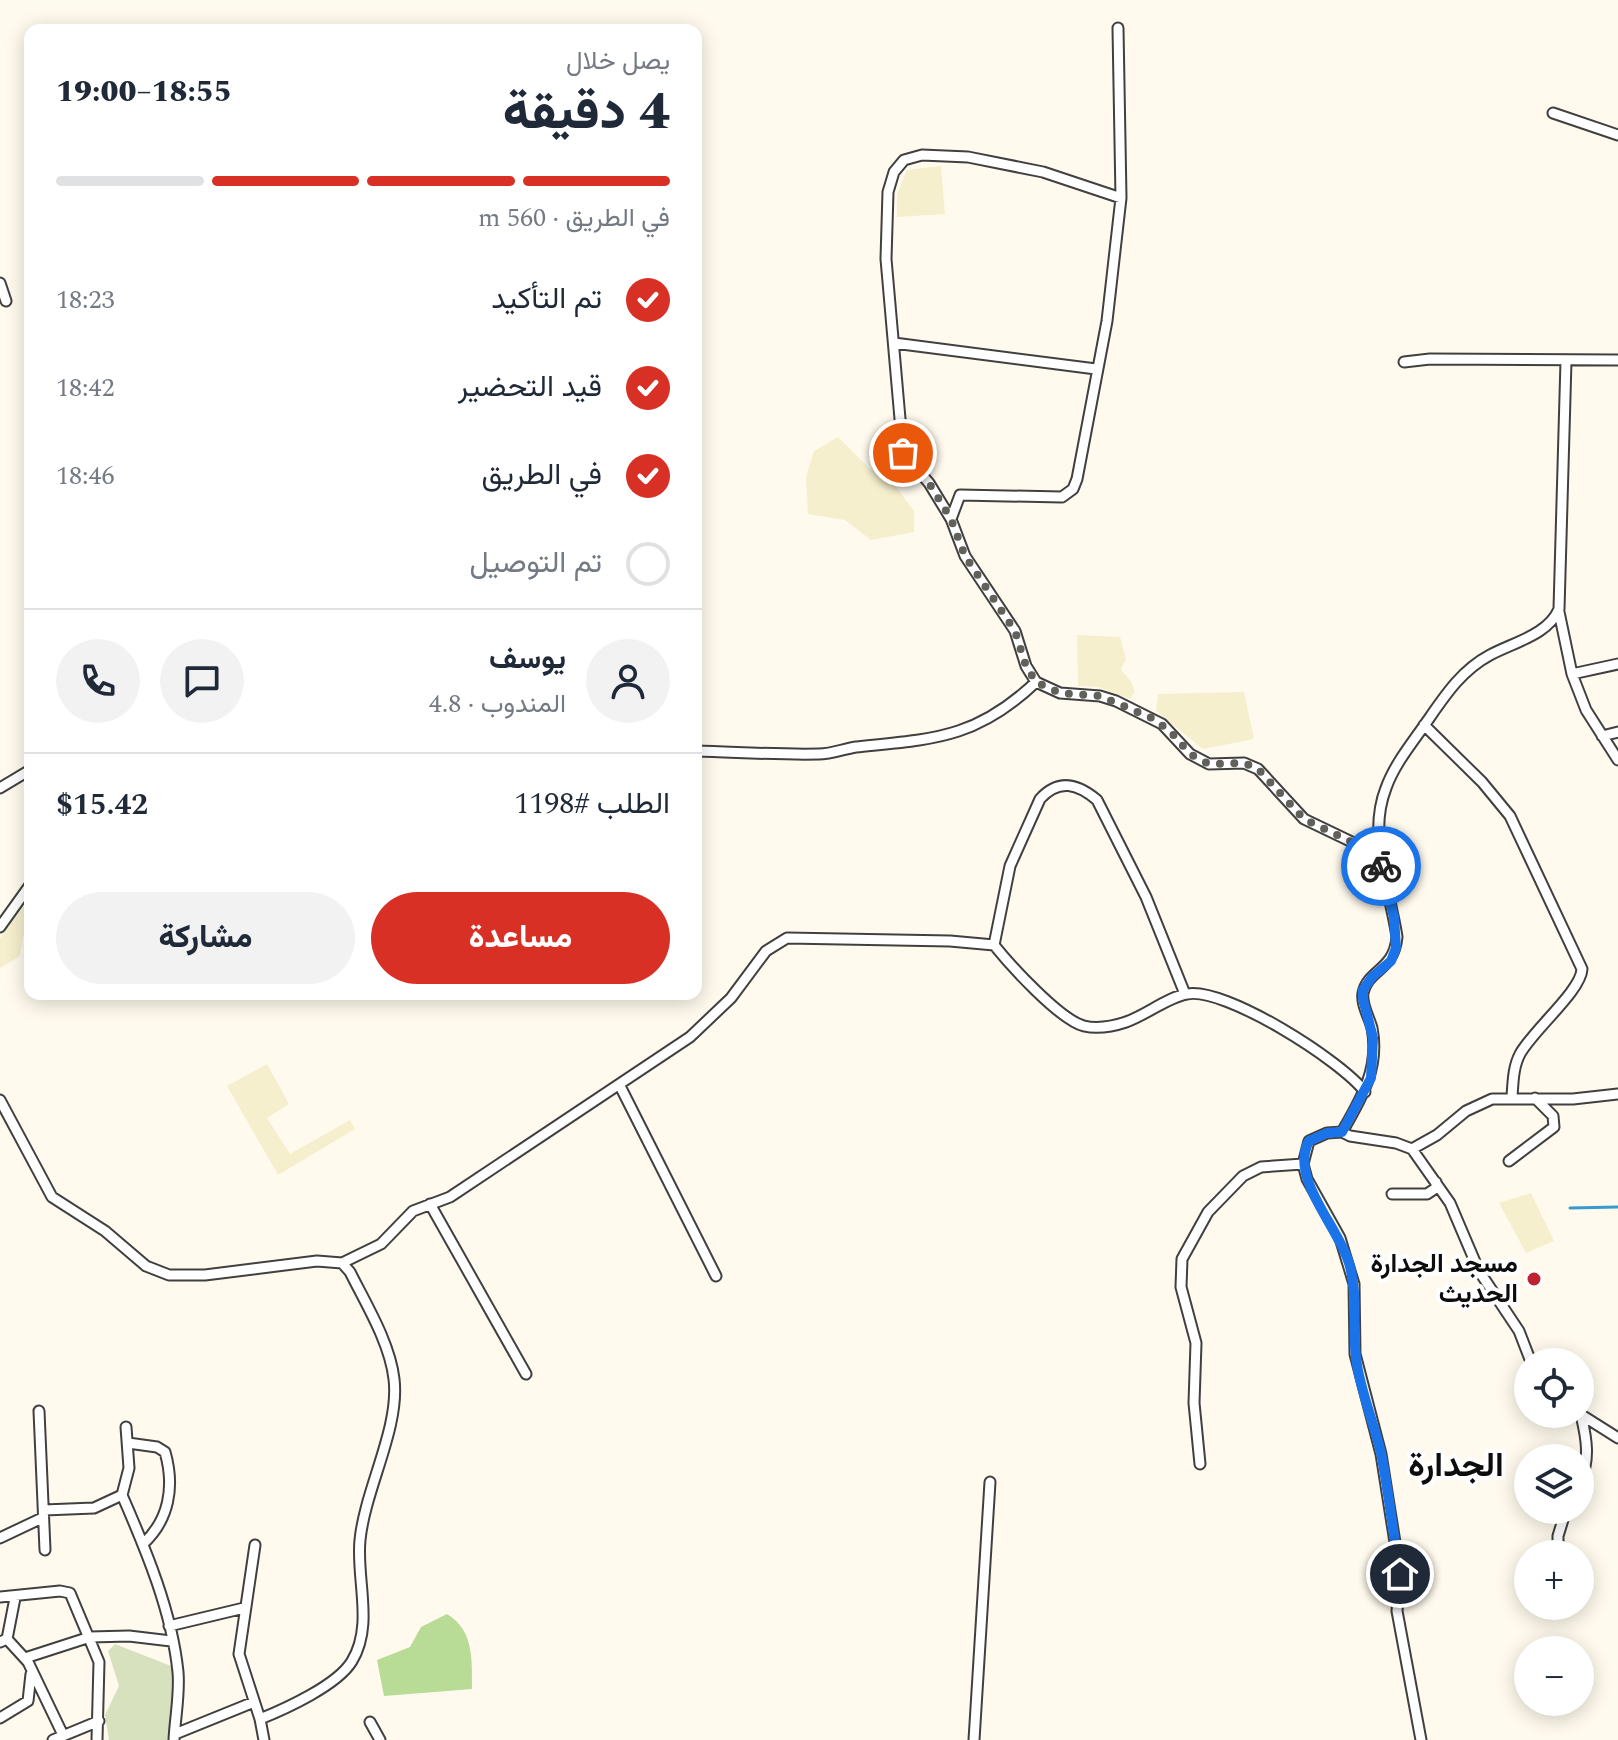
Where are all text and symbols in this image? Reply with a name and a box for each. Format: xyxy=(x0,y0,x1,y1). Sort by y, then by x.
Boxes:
text: يصل خلال xyxy=(566,41,670,81)
text: 18:55–19:00 xyxy=(56,69,232,115)
text: 4 دقيقة xyxy=(503,73,670,152)
text: في الطريق · 560 m xyxy=(478,198,670,238)
text: تم التأكيد xyxy=(491,276,602,322)
icon: check xyxy=(626,278,670,322)
text: 18:23 xyxy=(56,280,115,320)
text: قيد التحضير xyxy=(458,364,602,410)
icon: check xyxy=(626,366,670,410)
text: 18:42 xyxy=(56,368,115,408)
pin xyxy=(869,419,937,487)
icon: bag xyxy=(881,431,925,475)
text: في الطريق xyxy=(481,452,602,498)
icon: check xyxy=(626,454,670,498)
text: 18:46 xyxy=(56,456,115,496)
text: تم التوصيل xyxy=(469,540,602,586)
text: يوسف xyxy=(489,636,566,682)
button: phone xyxy=(56,639,140,723)
button: chat xyxy=(160,639,244,723)
button: person xyxy=(586,639,670,723)
text: المندوب · 4.8 xyxy=(429,684,566,724)
text: الطلب #1198 xyxy=(514,781,670,827)
text: $15.42 xyxy=(56,782,148,828)
courier xyxy=(1341,826,1421,906)
icon: bike xyxy=(1359,844,1403,888)
button: مشاركة xyxy=(56,892,355,984)
button: مساعدة xyxy=(371,892,670,984)
place label: مسجد الجدارة الحديث xyxy=(1370,1244,1518,1314)
marker: مسجد الجدارة الحديث xyxy=(1525,1270,1543,1288)
map controls xyxy=(1514,1348,1594,1716)
button: locate xyxy=(1514,1348,1594,1428)
district label: الجدارة xyxy=(1408,1440,1504,1492)
button: layers xyxy=(1514,1444,1594,1524)
pin xyxy=(1366,1540,1434,1608)
button: + xyxy=(1514,1540,1594,1620)
icon: home xyxy=(1378,1552,1422,1596)
button: − xyxy=(1514,1636,1594,1716)

